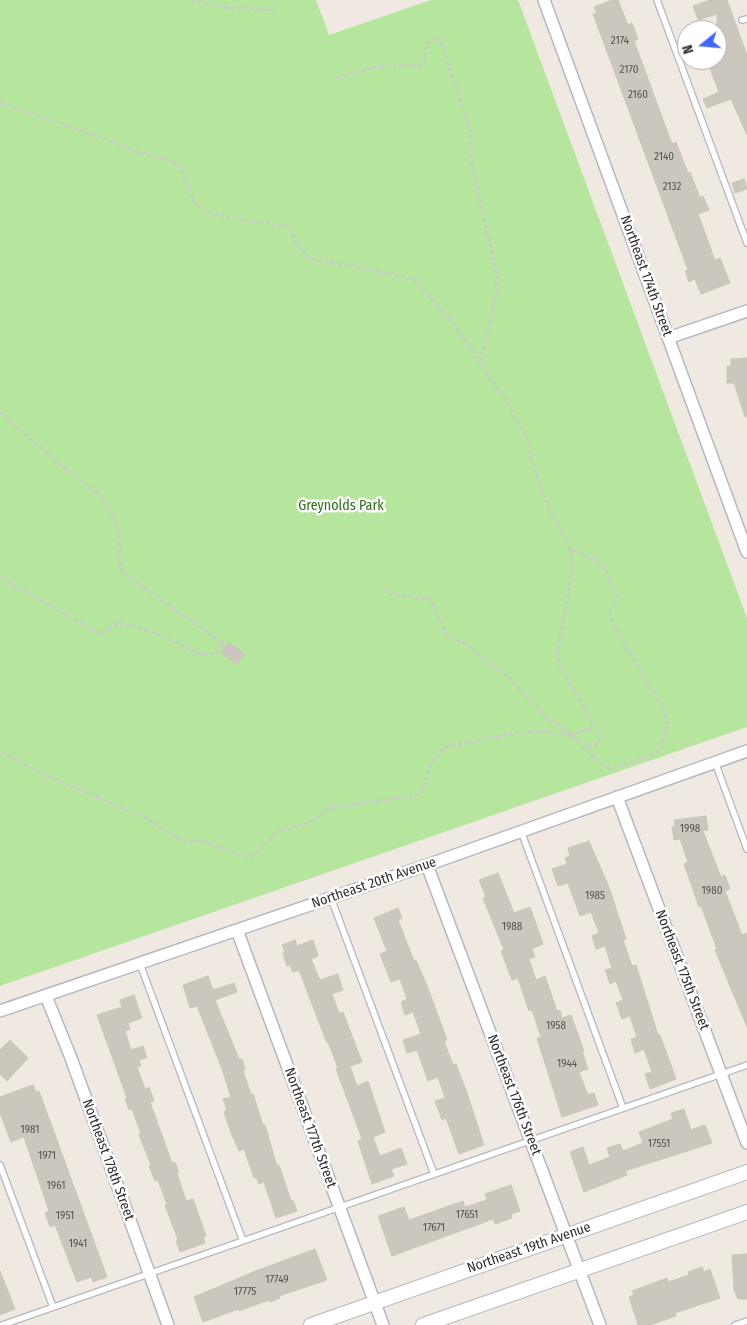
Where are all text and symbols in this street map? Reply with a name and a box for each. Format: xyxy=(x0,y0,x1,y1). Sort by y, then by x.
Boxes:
north arrow xyxy=(677,20,727,70)
house number: 2174 xyxy=(611,34,629,48)
text: N xyxy=(679,43,697,56)
house number: 2170 xyxy=(620,63,638,77)
house number: 2160 xyxy=(628,88,648,102)
house number: 2140 xyxy=(654,150,674,164)
house number: 2132 xyxy=(663,180,681,194)
street label: Northeast 174th Street xyxy=(616,213,676,339)
park label: Greynolds Park xyxy=(298,498,384,514)
house number: 1998 xyxy=(680,822,700,836)
street label: Northeast 20th Avenue xyxy=(309,854,439,912)
house number: 1980 xyxy=(702,884,722,898)
house number: 1985 xyxy=(585,889,605,903)
street label: Northeast 175th Street xyxy=(651,908,713,1032)
house number: 1988 xyxy=(502,920,522,934)
house number: 1958 xyxy=(546,1019,566,1033)
street label: Northeast 176th Street xyxy=(483,1032,545,1158)
house number: 1944 xyxy=(557,1057,577,1071)
street label: Northeast 177th Street xyxy=(280,1066,340,1190)
street label: Northeast 178th Street xyxy=(78,1097,138,1223)
house number: 1981 xyxy=(20,1123,40,1137)
house number: 17551 xyxy=(648,1137,670,1151)
house number: 1971 xyxy=(38,1149,56,1163)
house number: 1961 xyxy=(47,1179,65,1193)
house number: 17651 xyxy=(456,1208,478,1222)
house number: 1951 xyxy=(56,1209,74,1223)
street label: Northeast 19th Avenue xyxy=(465,1219,593,1277)
house number: 17671 xyxy=(423,1221,445,1235)
house number: 1941 xyxy=(69,1237,87,1251)
house number: 17749 xyxy=(265,1273,289,1287)
house number: 17775 xyxy=(234,1285,256,1299)

